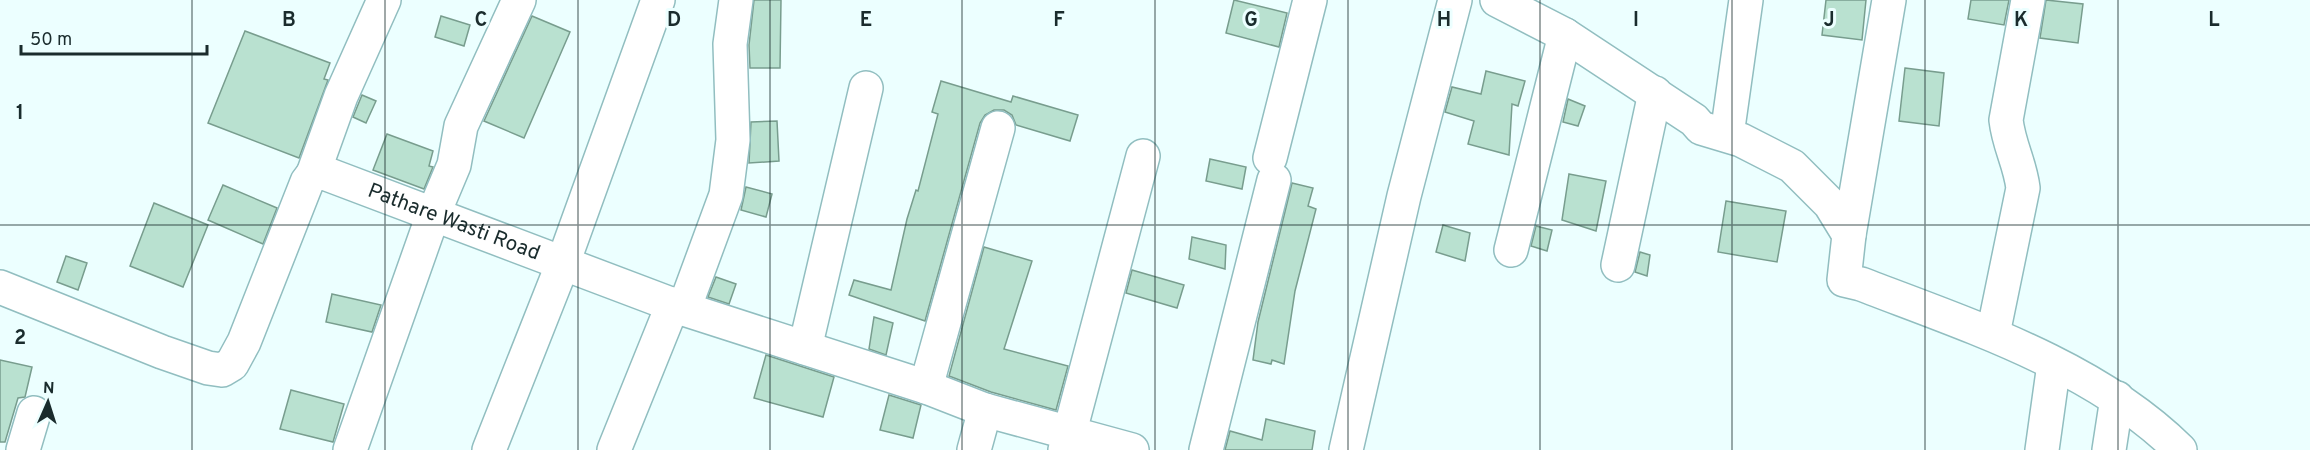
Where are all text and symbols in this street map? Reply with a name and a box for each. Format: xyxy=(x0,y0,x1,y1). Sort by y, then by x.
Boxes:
text: B xyxy=(282,8,296,34)
text: C xyxy=(475,8,487,34)
text: D xyxy=(667,8,681,34)
text: E xyxy=(860,8,872,34)
text: F xyxy=(1053,8,1065,34)
text: G xyxy=(1244,8,1258,34)
text: H xyxy=(1437,8,1451,34)
text: I xyxy=(1633,8,1639,34)
text: J xyxy=(1823,8,1835,34)
text: K xyxy=(2014,8,2028,34)
text: L xyxy=(2208,8,2220,34)
scale bar xyxy=(21,18,207,56)
text: 50 m xyxy=(30,29,72,52)
text: 1 xyxy=(16,101,24,127)
street label: Pathare Wasti Road xyxy=(364,177,544,267)
text: 2 xyxy=(14,326,26,352)
north arrow xyxy=(18,372,78,432)
text: N xyxy=(42,379,55,399)

